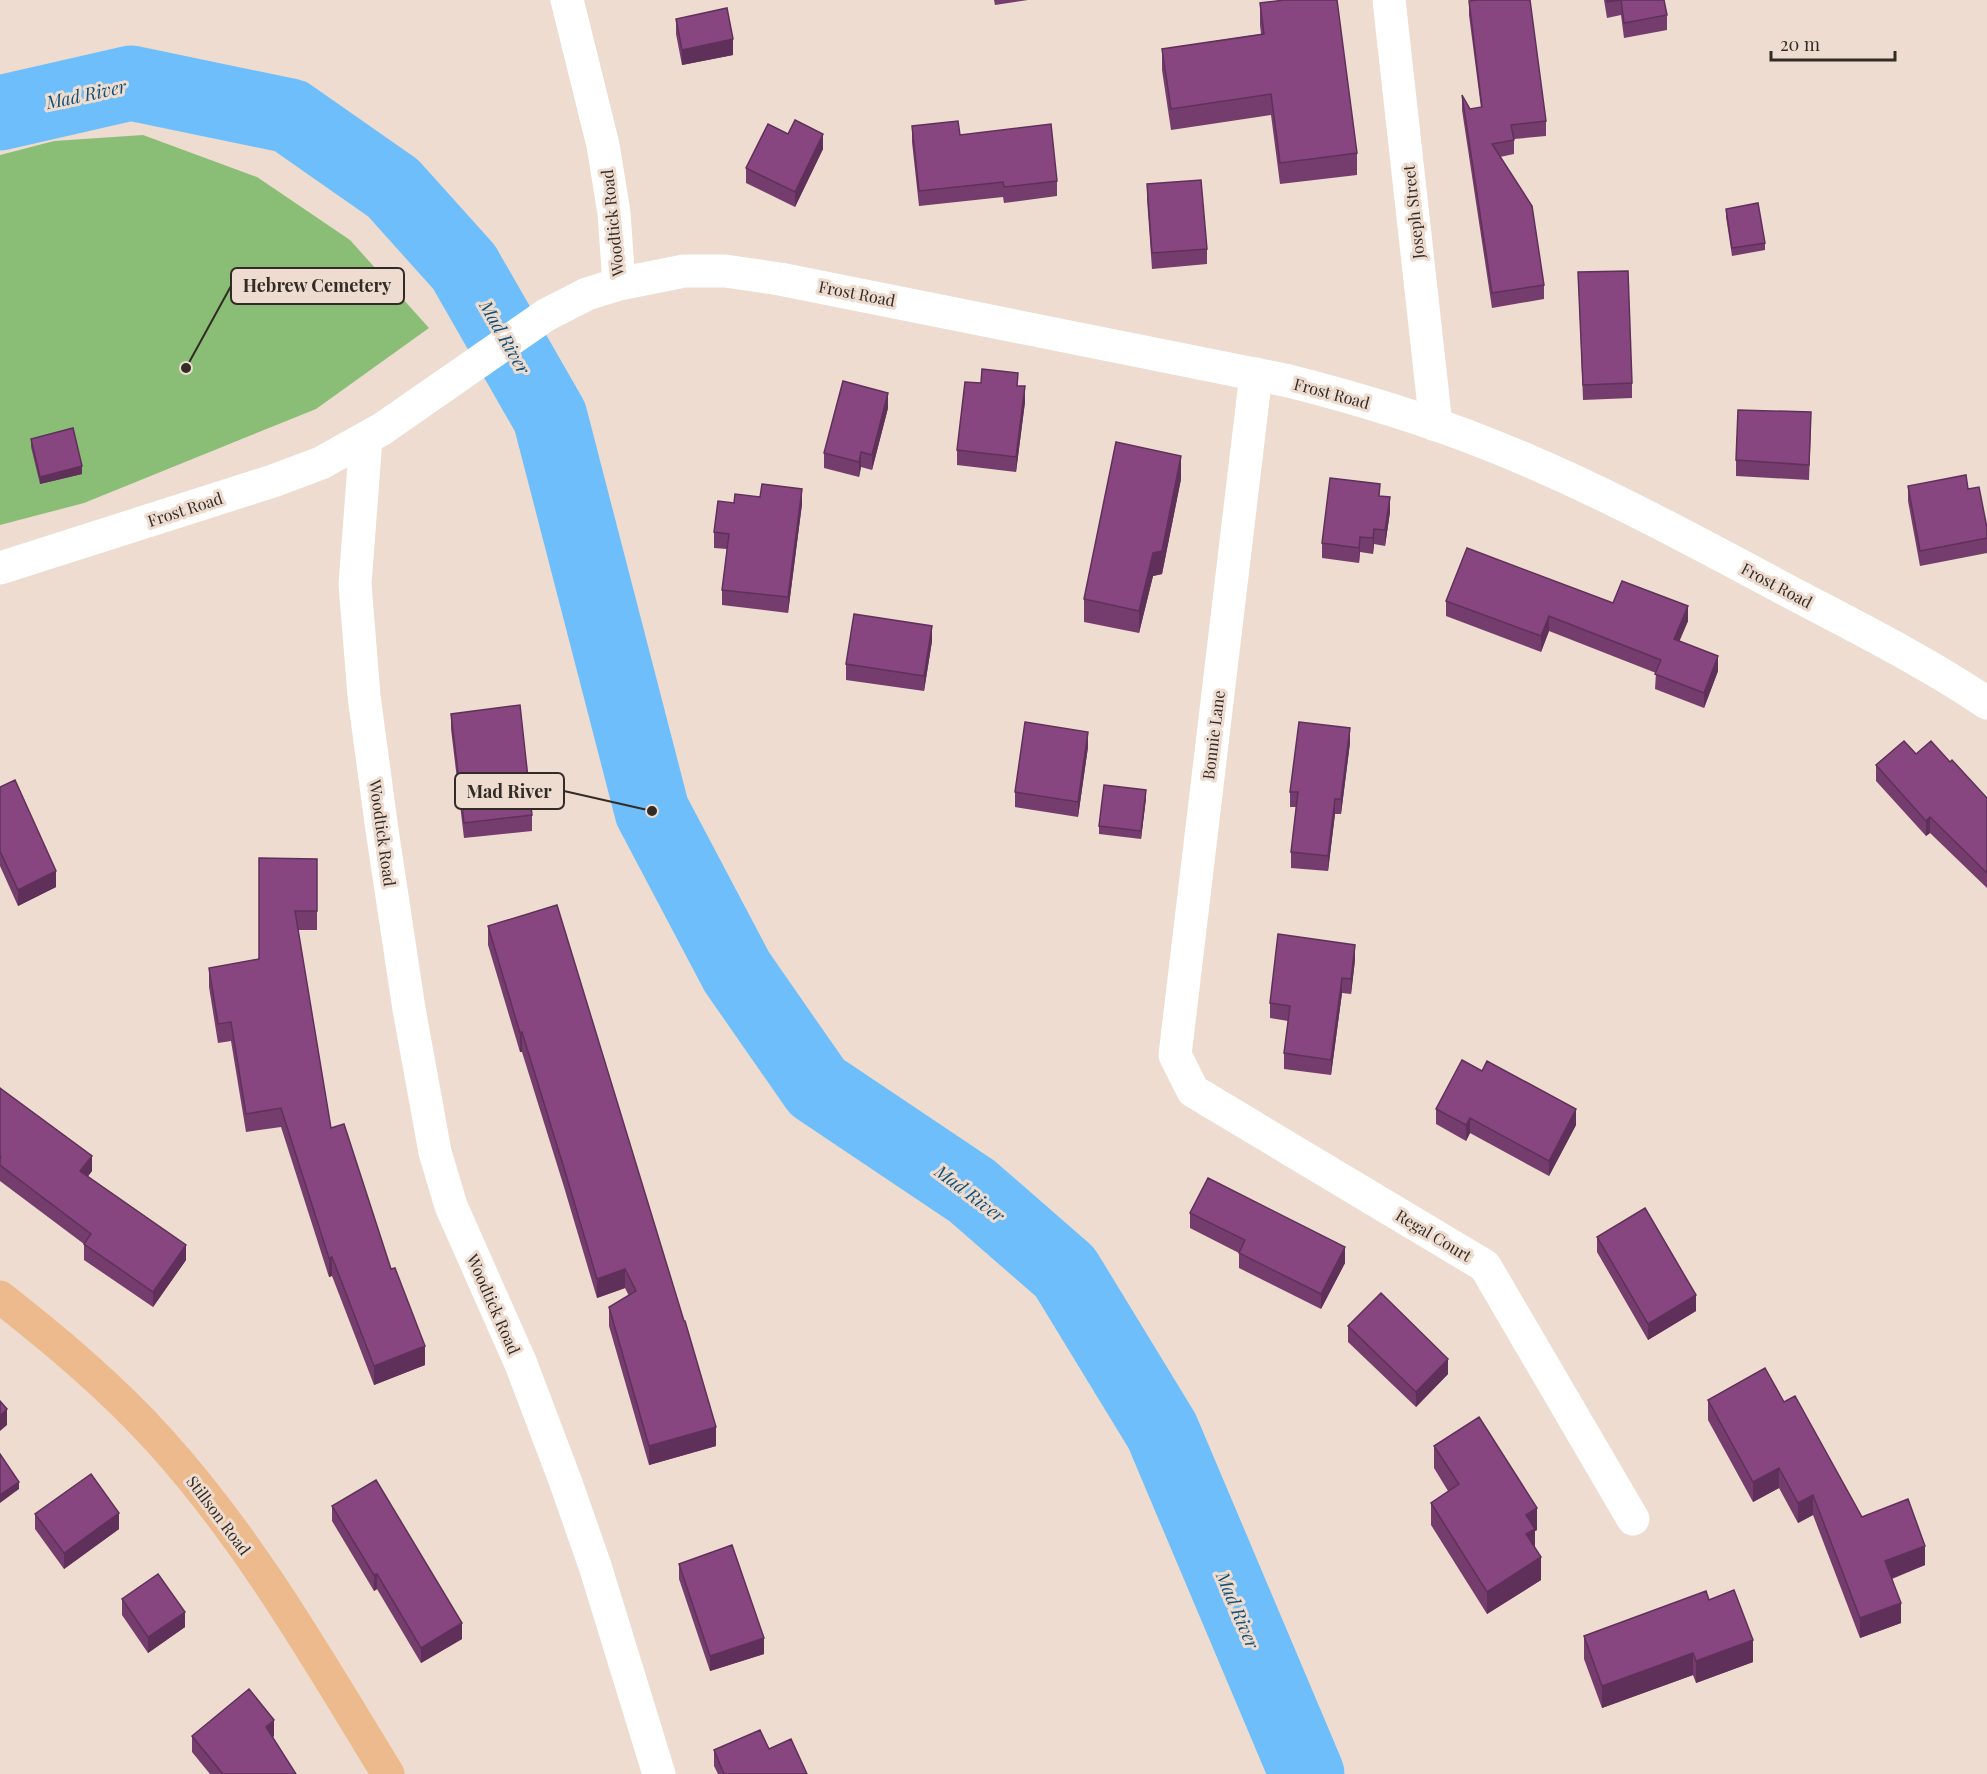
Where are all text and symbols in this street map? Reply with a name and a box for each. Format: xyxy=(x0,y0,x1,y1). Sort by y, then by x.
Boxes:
scale bar xyxy=(1771,24,1896,62)
text: 20 m xyxy=(1780,32,1820,56)
water label: Mad River xyxy=(43,74,130,114)
street label: Joseph Street xyxy=(1398,164,1428,261)
street label: Woodtick Road xyxy=(596,169,628,278)
callout: Hebrew Cemetery xyxy=(231,268,404,304)
text: Hebrew Cemetery xyxy=(243,273,392,297)
street label: Frost Road xyxy=(817,275,897,311)
water label: Mad River xyxy=(474,295,536,379)
street label: Frost Road xyxy=(1292,373,1372,413)
street label: Frost Road xyxy=(145,487,225,531)
street label: Frost Road xyxy=(1738,558,1816,612)
street label: Bonnie Lane xyxy=(1197,689,1229,781)
callout: Mad River xyxy=(455,773,564,809)
street label: Woodtick Road xyxy=(365,777,401,888)
text: Mad River xyxy=(466,779,552,803)
water label: Mad River xyxy=(930,1158,1011,1228)
street label: Regal Court xyxy=(1392,1204,1476,1266)
street label: Woodtick Road xyxy=(462,1250,525,1357)
street label: Stillson Road xyxy=(182,1471,256,1559)
water label: Mad River xyxy=(1211,1567,1265,1653)

